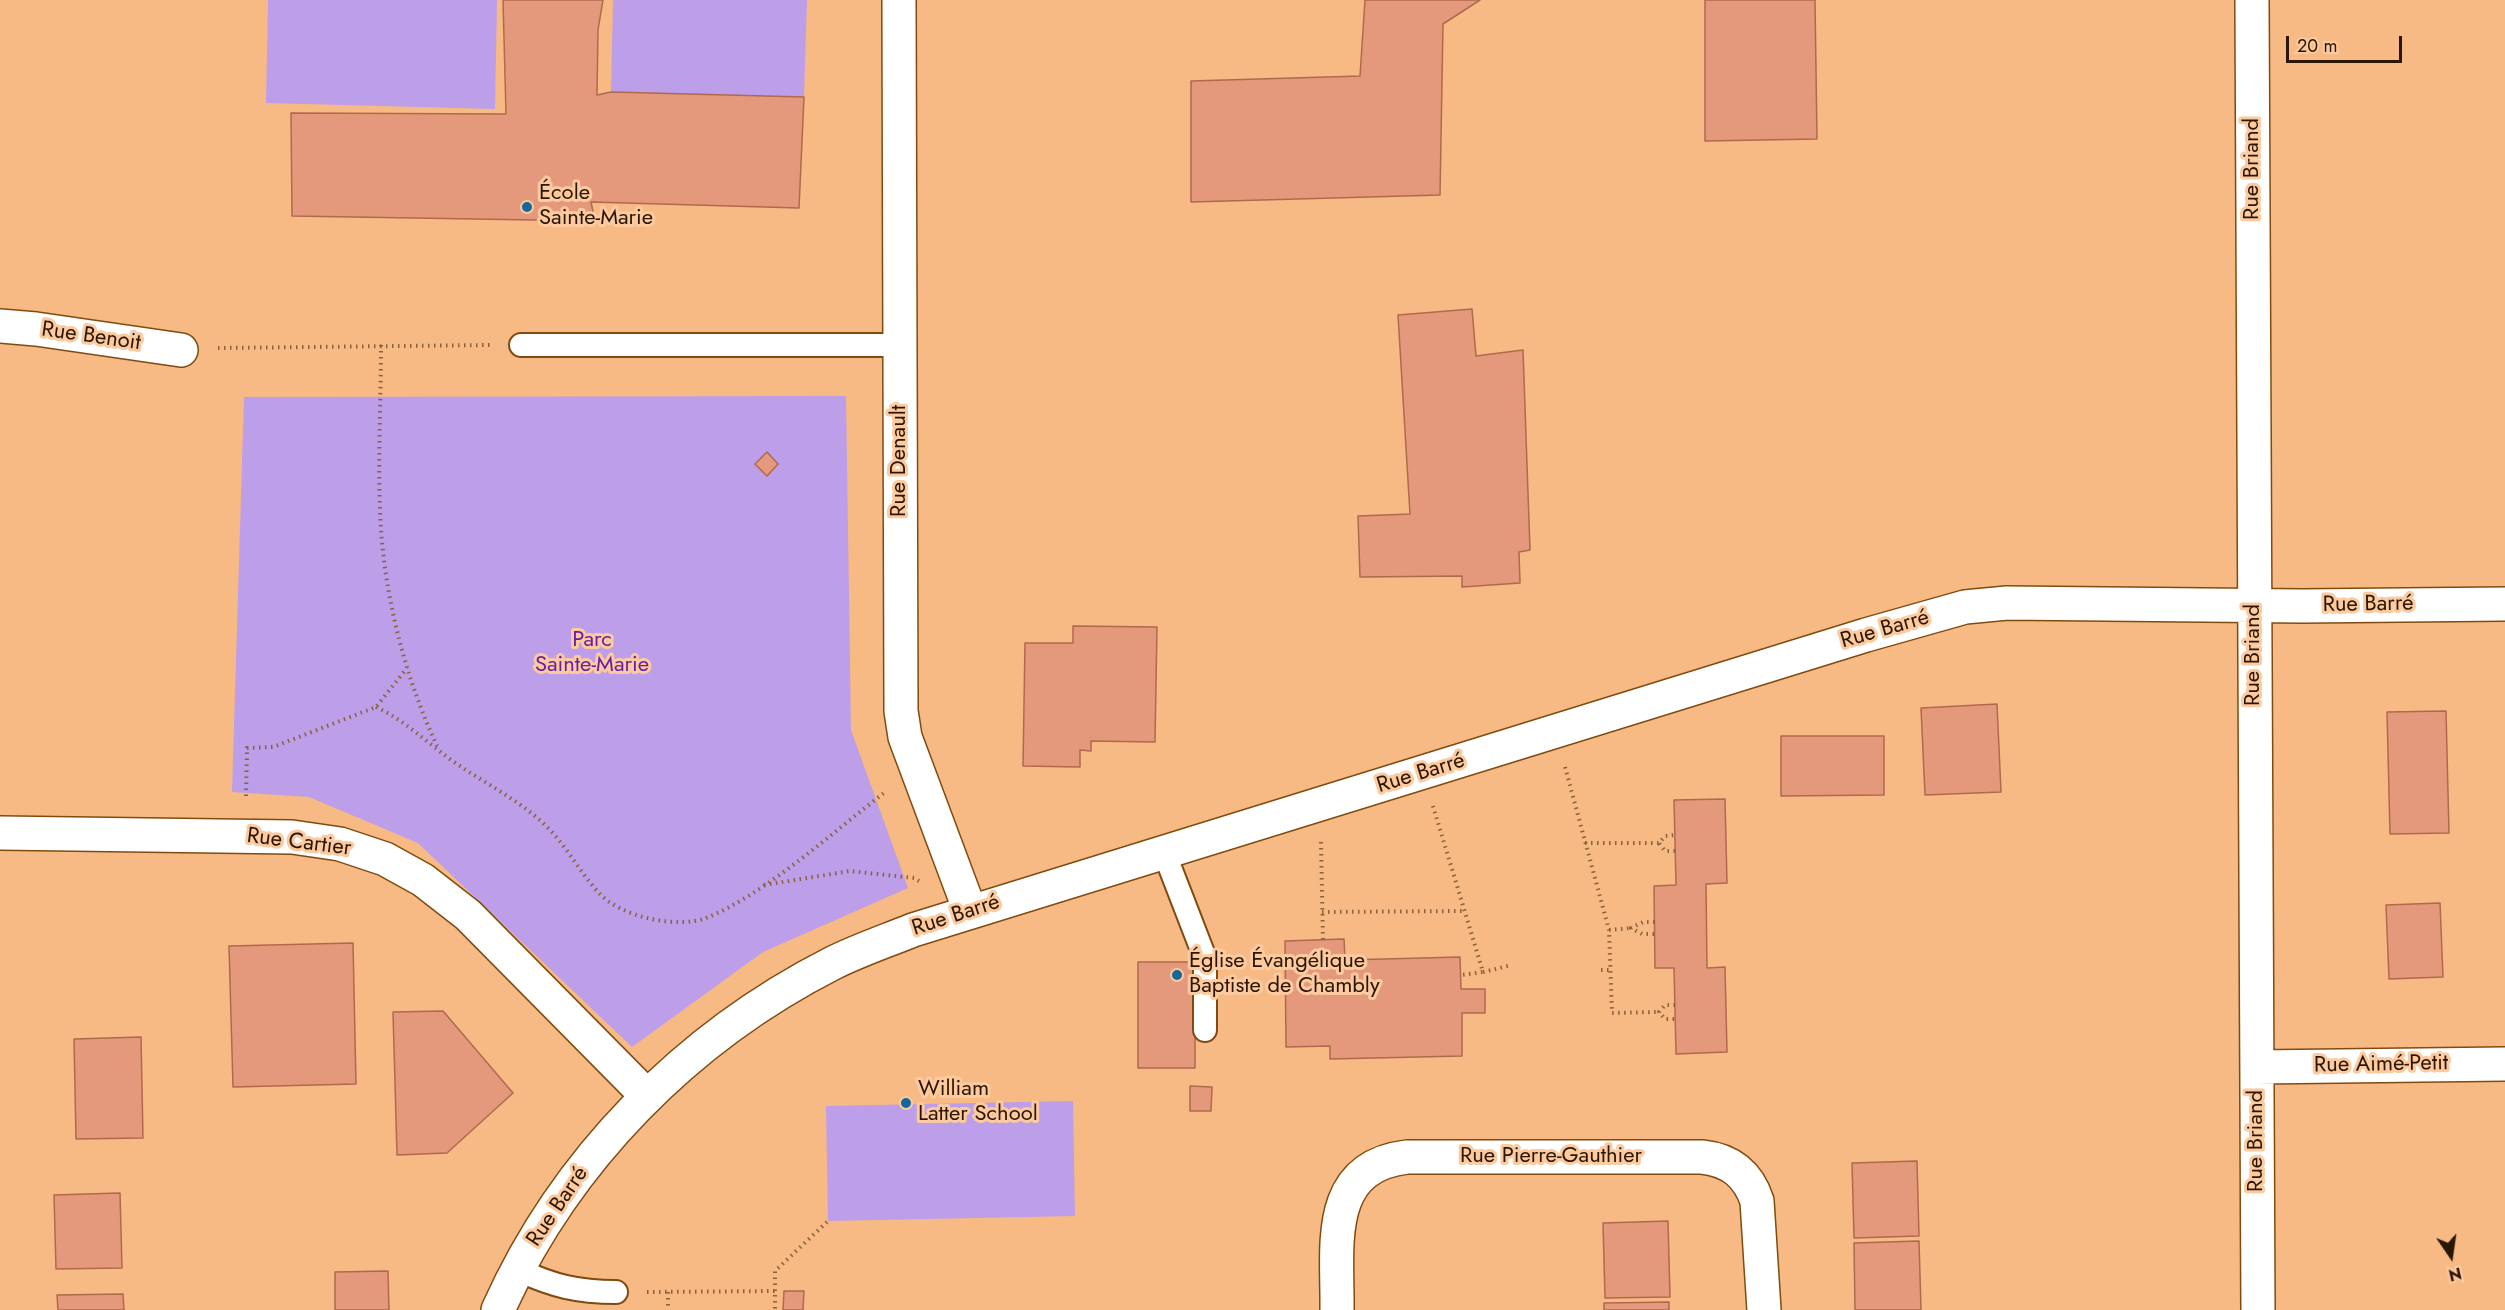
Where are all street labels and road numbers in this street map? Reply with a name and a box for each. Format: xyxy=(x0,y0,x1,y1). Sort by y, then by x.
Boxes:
street label: Rue Briand xyxy=(2240,118,2266,220)
street label: Rue Benoit xyxy=(40,317,142,357)
street label: Rue Denault xyxy=(887,405,913,517)
street label: Rue Barré xyxy=(2322,591,2414,619)
street label: Rue Briand xyxy=(2241,604,2267,706)
street label: Rue Barré xyxy=(1838,605,1932,655)
street label: Rue Barré xyxy=(1374,748,1468,800)
street label: Rue Cartier xyxy=(245,824,353,862)
street label: Rue Barré xyxy=(909,889,1003,943)
street label: Rue Aimé-Petit xyxy=(2314,1051,2448,1079)
street label: Rue Briand xyxy=(2244,1090,2270,1192)
street label: Rue Pierre-Gauthier xyxy=(1460,1144,1642,1170)
street label: Rue Barré xyxy=(522,1162,594,1252)

